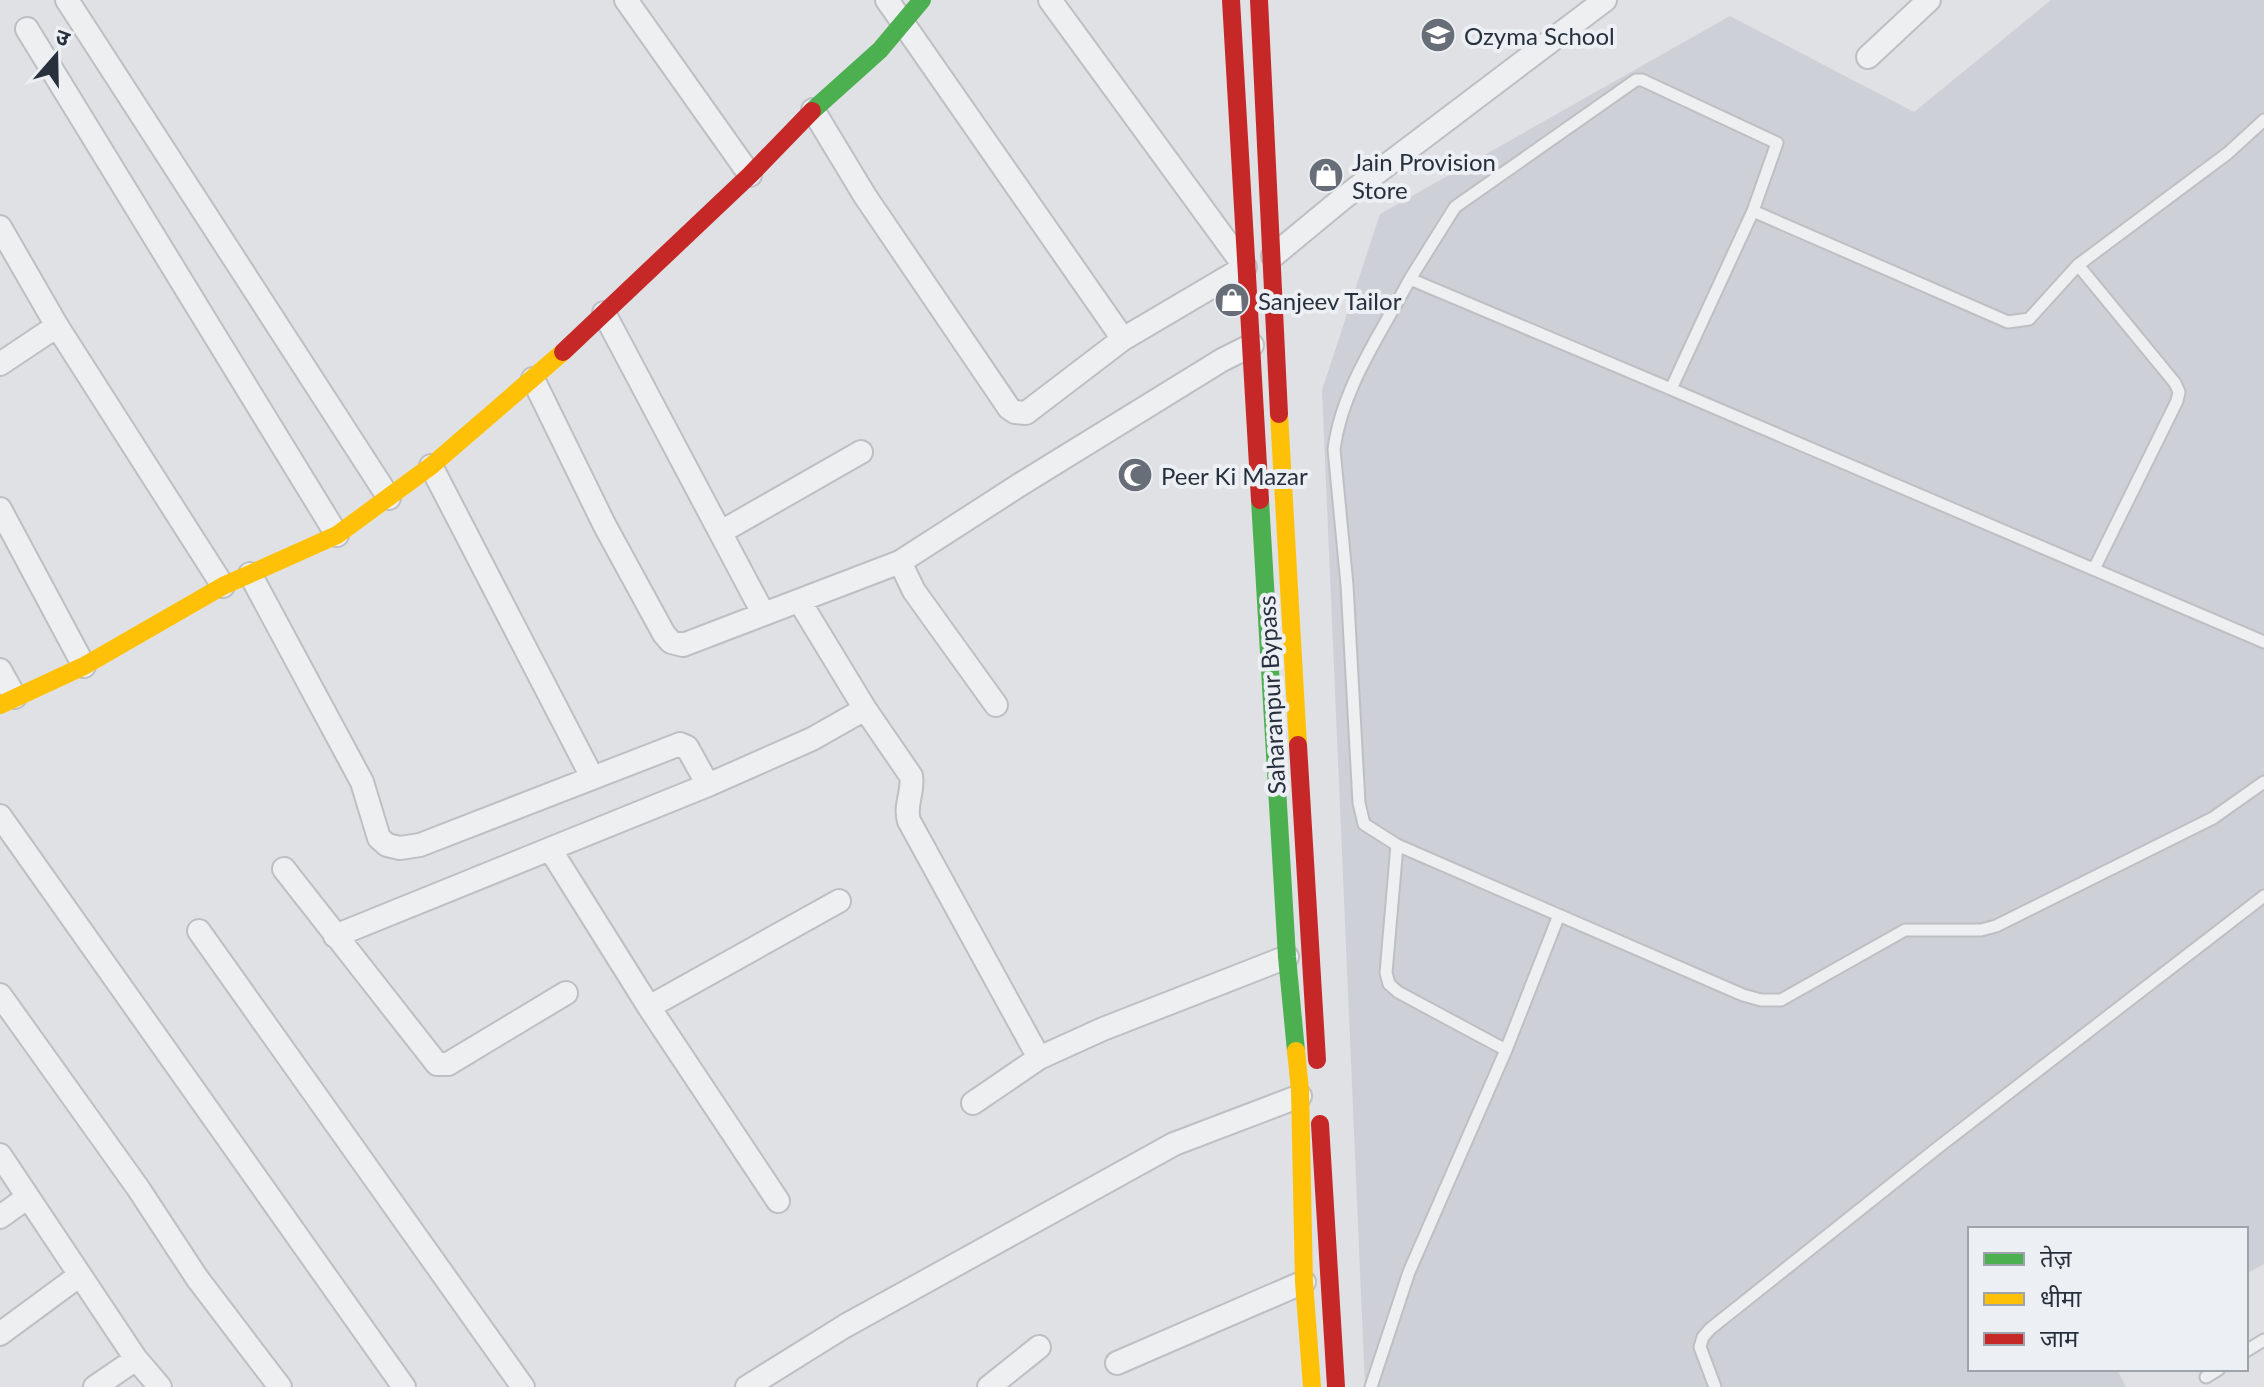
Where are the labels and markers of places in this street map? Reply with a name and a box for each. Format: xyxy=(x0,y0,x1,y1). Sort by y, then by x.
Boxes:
school or university icon: Ozyma School xyxy=(1419,16,1457,54)
place label: Ozyma School xyxy=(1464,21,1615,50)
place label: Jain Provision Store xyxy=(1352,147,1496,204)
shop icon: Jain Provision Store xyxy=(1307,156,1345,194)
shop icon: Sanjeev Tailor xyxy=(1213,281,1251,319)
place label: Sanjeev Tailor xyxy=(1258,286,1402,315)
mosque icon: Peer Ki Mazar xyxy=(1116,456,1154,494)
place label: Peer Ki Mazar xyxy=(1161,461,1308,490)

